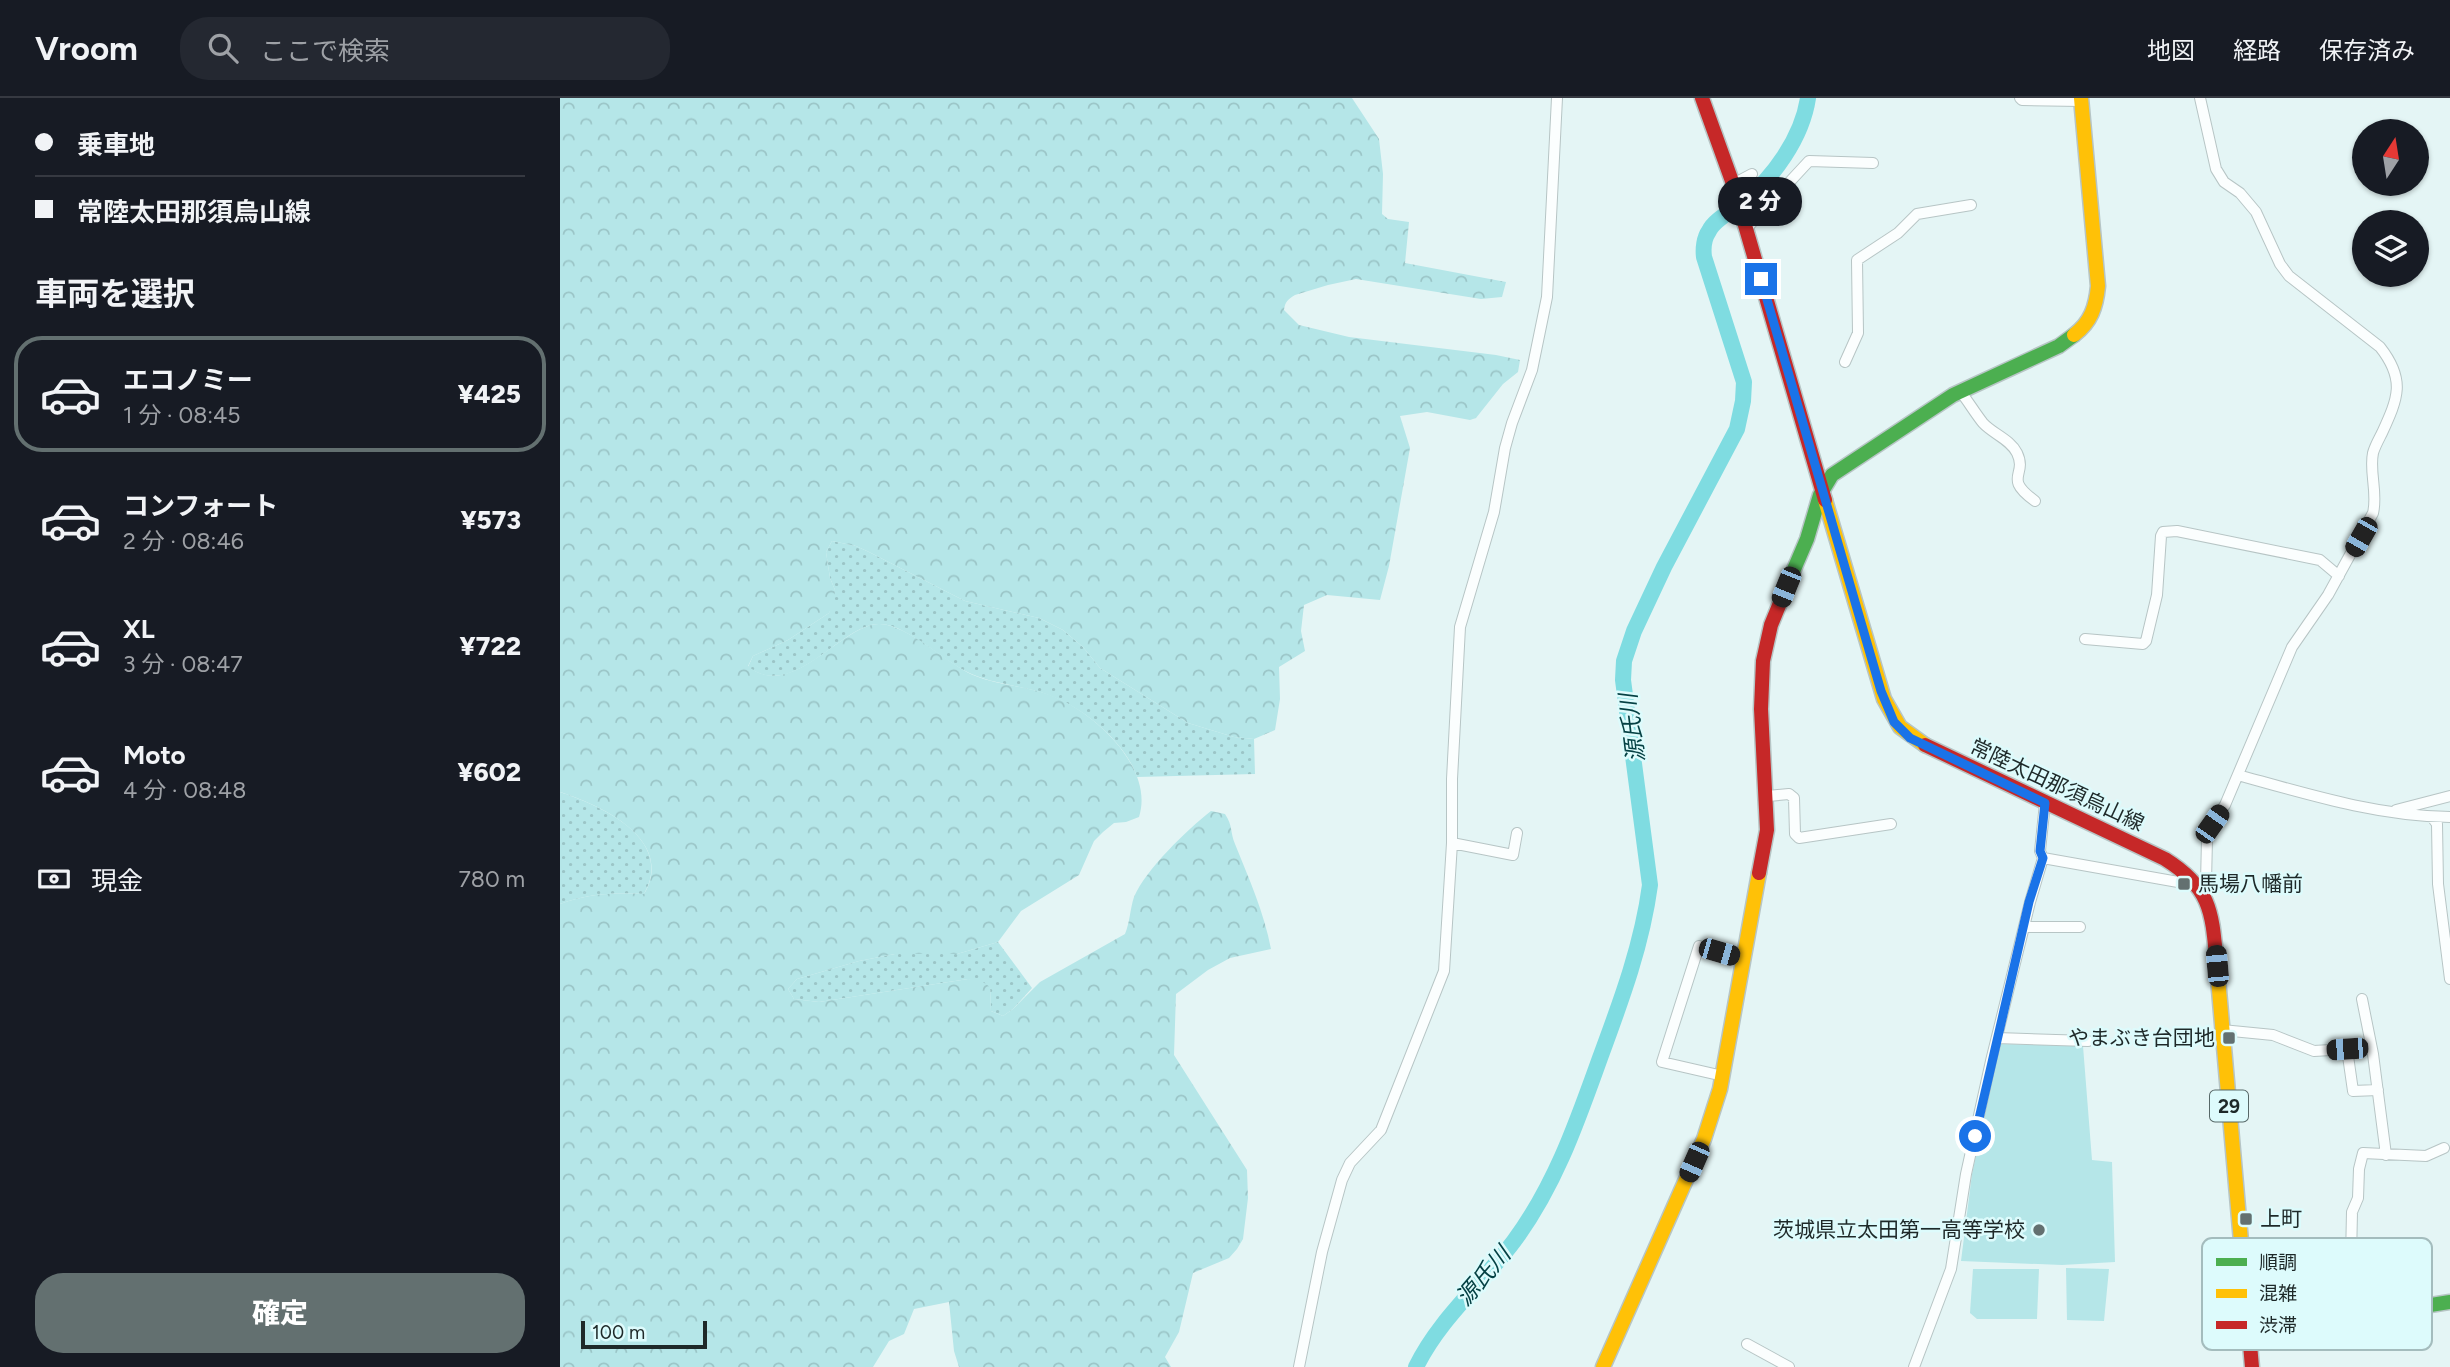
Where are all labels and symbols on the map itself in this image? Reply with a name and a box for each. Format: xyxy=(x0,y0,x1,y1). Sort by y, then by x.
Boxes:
north arrow xyxy=(2352,119,2429,196)
callout: 2 分 xyxy=(1719,178,1803,226)
route end xyxy=(1745,263,1777,295)
car xyxy=(2342,514,2381,560)
car xyxy=(1769,564,1804,610)
water label: 源氏川 xyxy=(1614,689,1650,764)
street label: 常陸太田那須烏山線 xyxy=(1966,733,2148,836)
car xyxy=(2192,801,2233,847)
place label: 馬場八幡前 xyxy=(2198,871,2303,896)
marker: 馬場八幡前 xyxy=(2176,876,2192,892)
car xyxy=(1696,936,1743,968)
car xyxy=(2205,944,2230,988)
place label: やまぶき台団地 xyxy=(2068,1025,2215,1050)
marker: やまぶき台団地 xyxy=(2221,1030,2237,1046)
car xyxy=(2326,1037,2369,1061)
road number: 29 xyxy=(2210,1090,2248,1122)
route start xyxy=(1959,1120,1991,1152)
car xyxy=(1676,1139,1713,1185)
place label: 上町 xyxy=(2260,1206,2302,1231)
marker: 上町 xyxy=(2238,1211,2254,1227)
place label: 茨城県立太田第一高等学校 xyxy=(1773,1217,2025,1242)
marker: 茨城県立太田第一高等学校 xyxy=(2031,1222,2047,1238)
legend xyxy=(2202,1238,2432,1350)
water label: 源氏川 xyxy=(1450,1239,1518,1311)
text: 順調 xyxy=(2259,1251,2297,1274)
text: 混雑 xyxy=(2259,1282,2297,1305)
text: 渋滞 xyxy=(2259,1314,2297,1337)
scale bar xyxy=(581,1318,707,1350)

